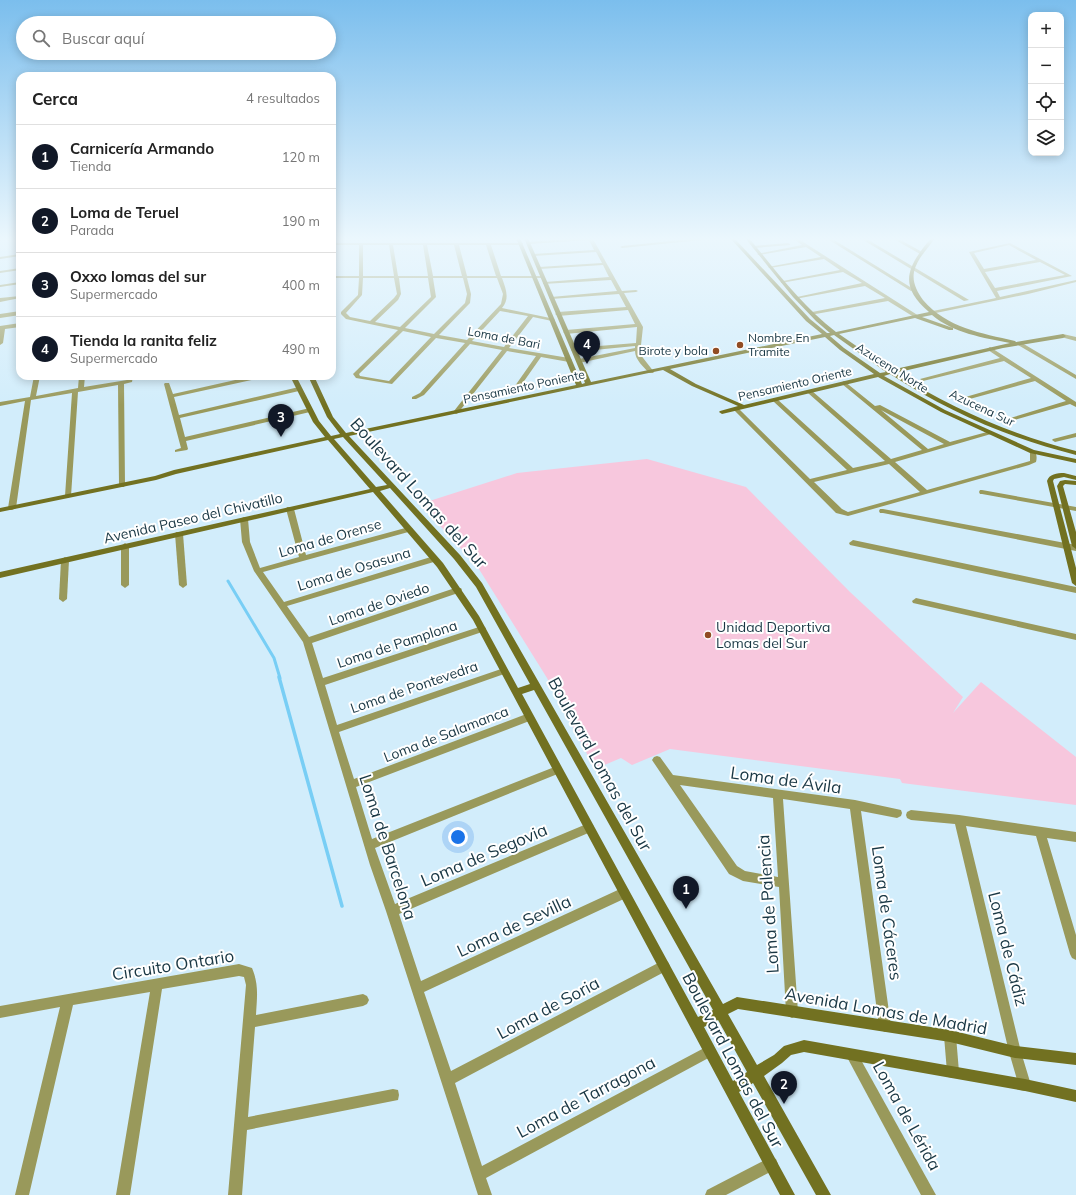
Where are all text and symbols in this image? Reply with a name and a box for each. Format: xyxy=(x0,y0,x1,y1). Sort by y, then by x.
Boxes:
map controls xyxy=(1028,12,1064,156)
button: + xyxy=(1028,12,1064,48)
search box xyxy=(16,16,336,60)
icon: search xyxy=(30,27,52,49)
text: Buscar aquí xyxy=(62,29,144,48)
button: − xyxy=(1028,48,1064,84)
button: locate xyxy=(1028,84,1064,120)
text: Cerca xyxy=(32,88,78,109)
text: 4 resultados xyxy=(246,90,320,106)
button: layers xyxy=(1028,120,1064,156)
text: Carnicería Armando xyxy=(70,139,214,158)
text: 1 xyxy=(41,149,49,165)
text: 120 m xyxy=(282,149,320,165)
text: Tienda xyxy=(70,158,111,174)
text: Loma de Teruel xyxy=(70,203,179,222)
text: 2 xyxy=(41,213,49,229)
text: 190 m xyxy=(282,213,320,229)
text: Parada xyxy=(70,222,114,238)
text: Oxxo lomas del sur xyxy=(70,267,206,286)
text: 3 xyxy=(41,277,49,293)
text: 400 m xyxy=(282,277,320,293)
text: Supermercado xyxy=(70,286,158,302)
street label: Loma de Bari xyxy=(467,323,542,352)
place label: Nombre En Tramite xyxy=(748,330,810,359)
text: Tienda la ranita feliz xyxy=(70,331,217,350)
pin: 4 xyxy=(574,331,600,364)
street label: Azucena Norte xyxy=(853,339,931,396)
marker: Nombre En Tramite xyxy=(735,340,745,350)
text: 4 xyxy=(41,341,49,357)
text: 490 m xyxy=(282,341,320,357)
place label: Birote y bola xyxy=(639,343,708,358)
marker: Birote y bola xyxy=(711,346,721,356)
text: Supermercado xyxy=(70,350,158,366)
street label: Pensamiento Oriente xyxy=(737,363,853,404)
street label: Pensamiento Poniente xyxy=(462,366,586,407)
street label: Azucena Sur xyxy=(947,386,1018,429)
pin: 3 xyxy=(268,404,294,437)
street label: Boulevard Lomas del Sur xyxy=(346,413,493,573)
street label: Avenida Paseo del Chivatillo xyxy=(102,489,284,547)
street label: Loma de Orense xyxy=(277,515,383,561)
street label: Loma de Osasuna xyxy=(295,543,413,595)
street label: Loma de Oviedo xyxy=(326,578,432,630)
street label: Loma de Pamplona xyxy=(335,616,459,672)
place label: Unidad Deportiva Lomas del Sur xyxy=(716,618,830,652)
marker: Unidad Deportiva Lomas del Sur xyxy=(703,630,713,640)
street label: Loma de Pontevedra xyxy=(348,657,480,717)
street label: Boulevard Lomas del Sur xyxy=(544,673,657,855)
street label: Loma de Salamanca xyxy=(381,702,511,766)
street label: Loma de Ávila xyxy=(729,761,843,798)
street label: Loma de Barcelona xyxy=(355,772,422,922)
street label: Loma de Segovia xyxy=(417,818,550,891)
your location xyxy=(448,827,468,847)
street label: Loma de Palencia xyxy=(752,834,783,974)
street label: Loma de Cáceres xyxy=(868,844,907,981)
pin: 1 xyxy=(673,876,699,909)
street label: Loma de Cádiz xyxy=(984,889,1033,1008)
street label: Loma de Sevilla xyxy=(453,890,574,961)
street label: Circuito Ontario xyxy=(110,945,235,985)
street label: Boulevard Lomas del Sur xyxy=(678,969,789,1152)
street label: Loma de Soria xyxy=(493,972,603,1043)
street label: Avenida Lomas de Madrid xyxy=(783,982,989,1039)
street label: Loma de Tarragona xyxy=(513,1051,659,1142)
street label: Loma de Lérida xyxy=(869,1058,946,1174)
pin: 2 xyxy=(771,1071,797,1104)

